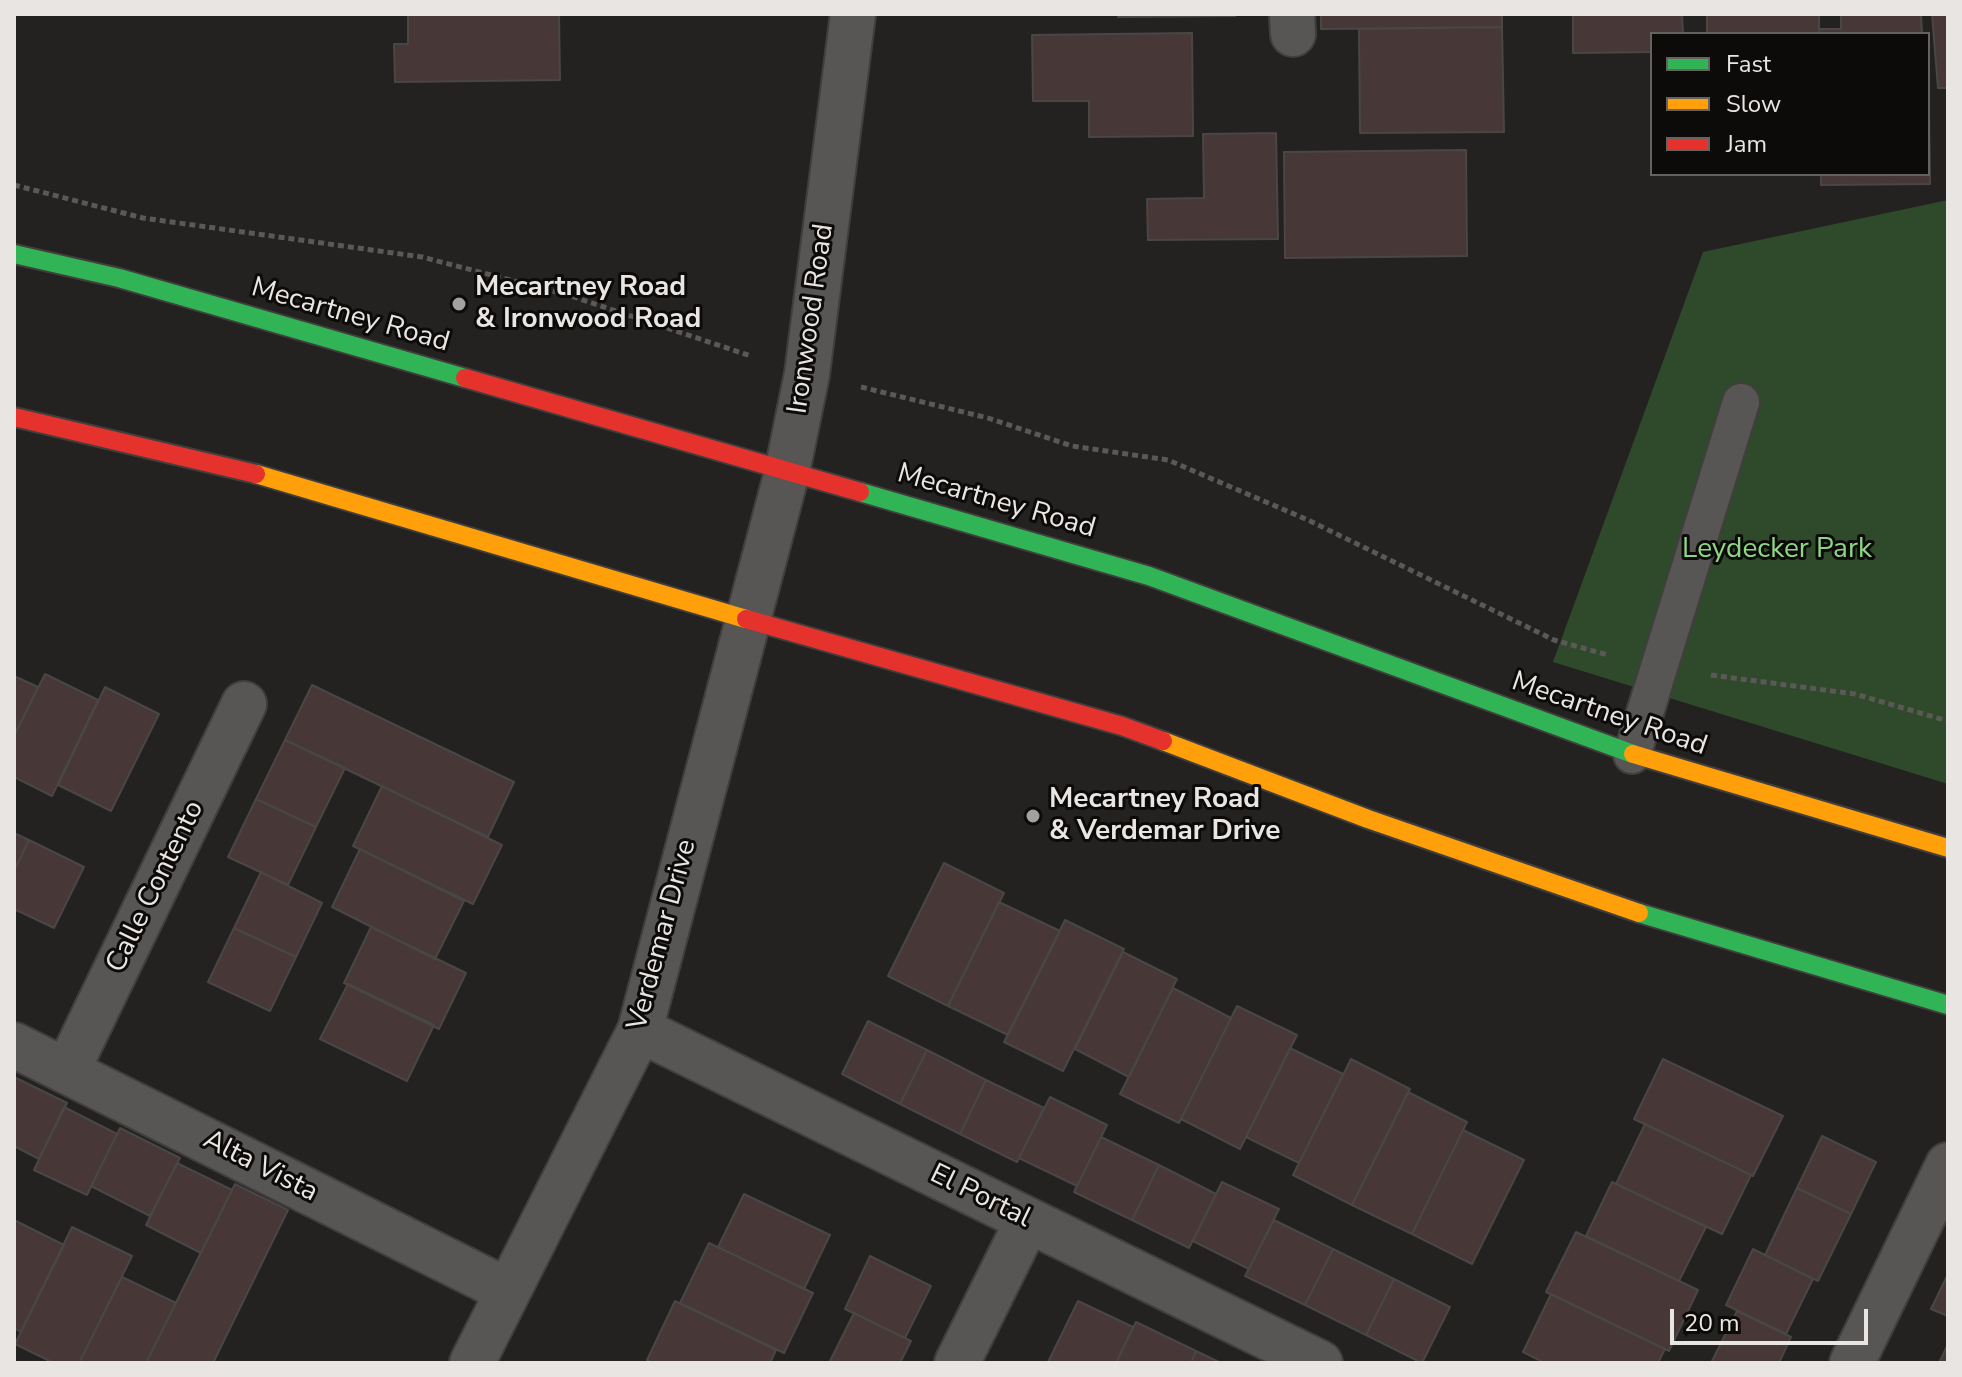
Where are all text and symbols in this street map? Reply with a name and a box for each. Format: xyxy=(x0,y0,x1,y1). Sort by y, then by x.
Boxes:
legend xyxy=(1650,32,1930,176)
text: Fast xyxy=(1726,48,1771,80)
text: Slow xyxy=(1726,88,1781,120)
text: Jam xyxy=(1726,128,1767,160)
street label: Ironwood Road xyxy=(782,222,842,416)
place label: Mecartney Road & Ironwood Road xyxy=(475,271,701,337)
street label: Mecartney Road xyxy=(247,272,453,360)
marker: Mecartney Road & Ironwood Road xyxy=(450,295,468,313)
street label: Mecartney Road xyxy=(893,458,1099,546)
park label: Leydecker Park xyxy=(1682,533,1872,567)
street label: Mecartney Road xyxy=(1507,666,1711,764)
place label: Mecartney Road & Verdemar Drive xyxy=(1049,783,1281,849)
street label: Calle Contento xyxy=(100,796,212,978)
marker: Mecartney Road & Verdemar Drive xyxy=(1024,807,1042,825)
street label: Verdemar Drive xyxy=(621,836,705,1034)
street label: Alta Vista xyxy=(197,1124,323,1210)
street label: El Portal xyxy=(924,1158,1036,1236)
scale bar xyxy=(1674,1293,1872,1343)
text: 20 m xyxy=(1684,1307,1740,1339)

